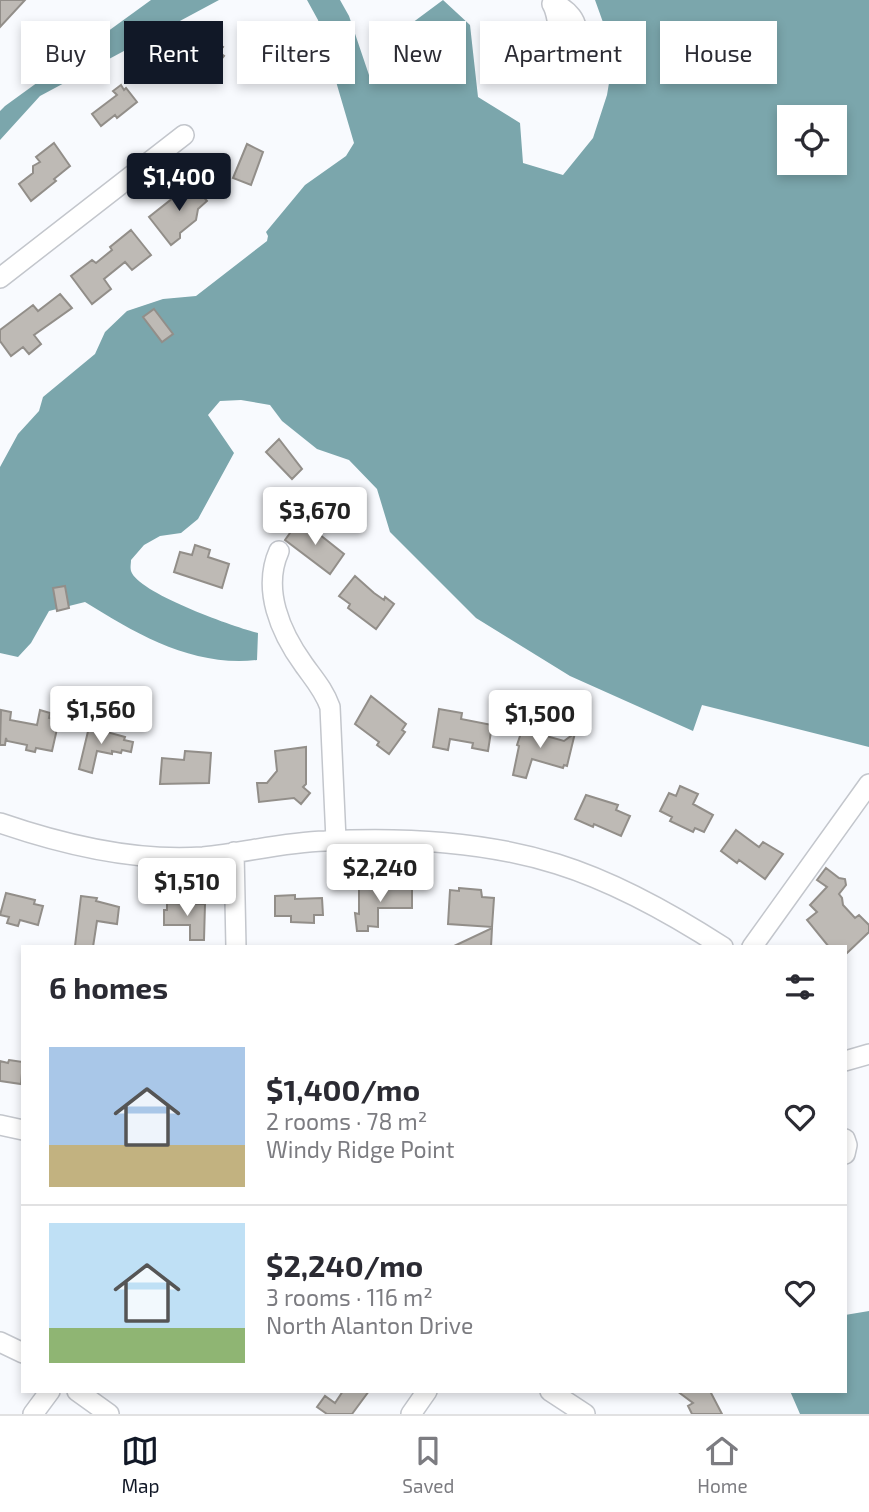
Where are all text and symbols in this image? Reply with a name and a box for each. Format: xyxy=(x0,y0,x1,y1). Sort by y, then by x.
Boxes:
chip: Buy xyxy=(21,21,110,84)
chip: Rent xyxy=(124,21,223,84)
chip: Filters xyxy=(237,21,355,84)
chip: New xyxy=(369,21,466,84)
chip: Apartment xyxy=(480,21,646,84)
chip: House xyxy=(660,21,777,84)
map controls xyxy=(777,105,847,175)
button: locate xyxy=(777,105,847,175)
pin: $1,400 xyxy=(122,154,236,213)
text: $1,400 xyxy=(143,162,215,190)
pin: $3,670 xyxy=(258,488,372,547)
text: $3,670 xyxy=(279,496,351,524)
pin: $1,560 xyxy=(44,686,158,746)
pin: $1,500 xyxy=(483,690,597,750)
text: $1,560 xyxy=(66,695,136,723)
text: $1,500 xyxy=(505,699,575,727)
pin: $2,240 xyxy=(323,844,437,904)
text: $2,240 xyxy=(343,853,417,881)
pin: $1,510 xyxy=(130,858,244,918)
text: $1,510 xyxy=(154,867,220,895)
icon: filters xyxy=(781,968,819,1006)
text: 6 homes xyxy=(49,969,168,1005)
text: $1,400/mo xyxy=(266,1071,420,1107)
icon: home xyxy=(105,1075,189,1159)
icon: heart xyxy=(781,1098,819,1136)
text: 2 rooms · 78 m² xyxy=(266,1107,427,1135)
text: Windy Ridge Point xyxy=(266,1135,455,1163)
text: $2,240/mo xyxy=(266,1247,423,1283)
icon: home xyxy=(105,1251,189,1335)
icon: heart xyxy=(781,1274,819,1312)
text: 3 rooms · 116 m² xyxy=(266,1283,433,1311)
text: North Alanton Drive xyxy=(266,1311,473,1339)
tab: Map xyxy=(121,1432,160,1497)
tab: Saved xyxy=(402,1432,454,1497)
tab: Home xyxy=(697,1432,748,1497)

